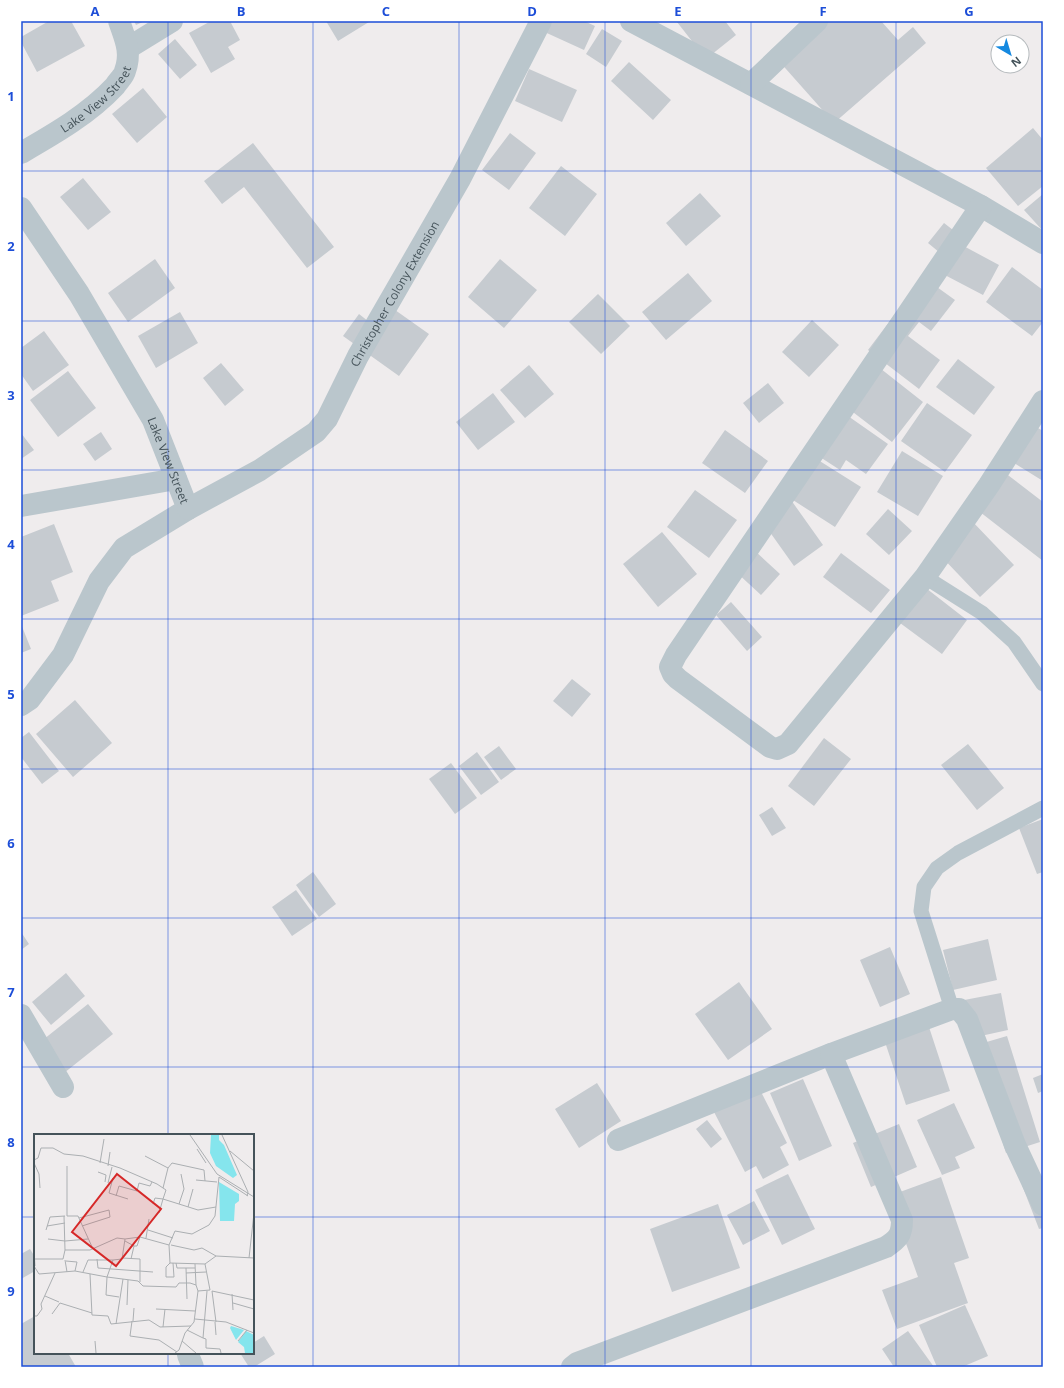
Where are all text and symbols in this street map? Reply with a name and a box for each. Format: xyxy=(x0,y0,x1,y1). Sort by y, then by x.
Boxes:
text: A xyxy=(91,2,100,20)
text: B xyxy=(237,2,246,20)
text: C xyxy=(382,2,390,20)
text: D xyxy=(527,2,537,20)
text: E xyxy=(674,2,682,20)
text: F xyxy=(819,2,827,20)
text: G xyxy=(964,2,974,20)
north arrow xyxy=(990,34,1030,74)
text: N xyxy=(1008,54,1025,71)
street label: Lake View Street xyxy=(57,64,135,136)
text: 1 xyxy=(7,87,15,105)
street label: Christopher Colony Extension xyxy=(346,217,443,369)
text: 2 xyxy=(7,237,15,255)
text: 3 xyxy=(7,386,15,404)
street label: Lake View Street xyxy=(144,414,194,506)
text: 4 xyxy=(7,535,15,553)
text: 5 xyxy=(7,685,15,703)
text: 6 xyxy=(7,834,15,852)
text: 7 xyxy=(7,983,15,1001)
text: 8 xyxy=(7,1133,15,1151)
inset map xyxy=(34,1134,254,1354)
text: 9 xyxy=(7,1282,15,1300)

